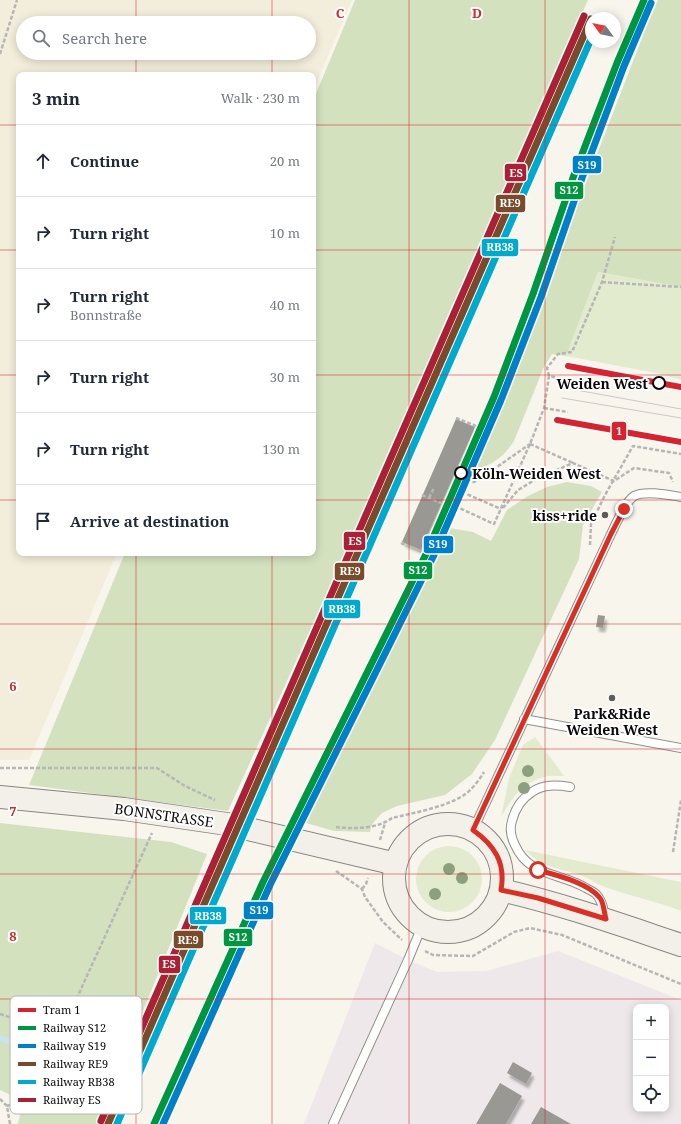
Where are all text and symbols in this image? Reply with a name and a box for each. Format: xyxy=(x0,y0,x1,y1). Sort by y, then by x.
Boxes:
text: C xyxy=(336,4,345,22)
text: D xyxy=(472,4,482,22)
north arrow xyxy=(585,12,621,48)
search box xyxy=(16,16,316,60)
icon: search xyxy=(30,27,52,49)
text: Search here xyxy=(62,28,147,48)
text: 3 min xyxy=(32,87,80,110)
text: Walk · 230 m xyxy=(221,89,300,107)
icon: ahead xyxy=(32,150,54,172)
text: Continue xyxy=(70,151,139,171)
text: 20 m xyxy=(270,152,300,170)
line badge: S19 xyxy=(572,155,602,174)
text: S19 xyxy=(578,157,596,172)
line badge: ES xyxy=(504,163,527,182)
text: ES xyxy=(509,165,523,180)
line badge: S12 xyxy=(554,181,584,200)
text: S12 xyxy=(560,182,578,197)
line badge: RE9 xyxy=(495,194,526,213)
text: RE9 xyxy=(499,195,521,210)
icon: right xyxy=(32,222,54,244)
text: Turn right xyxy=(70,223,149,243)
text: 10 m xyxy=(270,224,300,242)
line badge: RB38 xyxy=(481,238,519,257)
text: RB38 xyxy=(486,239,514,254)
text: Turn right xyxy=(70,286,149,306)
icon: right xyxy=(32,294,54,316)
text: 40 m xyxy=(270,296,300,314)
text: Bonnstraße xyxy=(70,306,142,324)
icon: right xyxy=(32,366,54,388)
text: Turn right xyxy=(70,367,149,387)
text: 30 m xyxy=(270,368,300,386)
place label: Weiden West xyxy=(556,374,648,393)
marker: Weiden West xyxy=(652,376,666,390)
line badge: 1 xyxy=(611,421,627,441)
text: 1 xyxy=(616,423,622,438)
icon: right xyxy=(32,438,54,460)
text: Turn right xyxy=(70,439,149,459)
text: 130 m xyxy=(263,440,300,458)
place label: Köln-Weiden West xyxy=(472,464,601,483)
marker: Köln-Weiden West xyxy=(454,466,468,480)
route end xyxy=(615,500,633,518)
place label: kiss+ride xyxy=(532,506,597,525)
icon: arrive xyxy=(32,510,54,532)
marker: kiss+ride xyxy=(600,510,610,520)
text: Arrive at destination xyxy=(70,511,229,531)
line badge: ES xyxy=(343,531,366,551)
text: ES xyxy=(348,533,362,548)
line badge: S19 xyxy=(423,535,454,554)
text: S19 xyxy=(429,536,447,551)
line badge: S12 xyxy=(403,561,433,580)
line badge: RE9 xyxy=(334,562,365,581)
text: S12 xyxy=(409,562,427,577)
text: RE9 xyxy=(339,563,361,578)
line badge: RB38 xyxy=(323,599,361,619)
text: RB38 xyxy=(328,601,356,616)
text: 6 xyxy=(9,677,17,695)
marker: Park&Ride Weiden West xyxy=(607,693,617,703)
place label: Park&Ride Weiden West xyxy=(566,704,658,739)
street label: BONNSTRASSE xyxy=(113,799,215,831)
text: 7 xyxy=(9,802,17,820)
route start xyxy=(529,861,547,879)
line badge: S19 xyxy=(243,901,274,920)
text: S19 xyxy=(250,902,268,917)
line badge: RB38 xyxy=(189,906,227,925)
text: RB38 xyxy=(194,908,222,923)
text: 8 xyxy=(9,927,17,945)
line badge: S12 xyxy=(223,928,253,947)
text: S12 xyxy=(229,929,247,944)
line badge: RE9 xyxy=(173,930,204,949)
text: RE9 xyxy=(177,932,199,947)
line badge: ES xyxy=(158,955,181,974)
text: ES xyxy=(162,956,176,971)
legend xyxy=(10,996,142,1114)
text: Tram 1 xyxy=(43,1002,80,1017)
map controls xyxy=(633,1004,669,1112)
button: + xyxy=(633,1004,669,1040)
text: Railway S12 xyxy=(43,1020,106,1035)
text: Railway S19 xyxy=(43,1038,106,1053)
button: − xyxy=(633,1040,669,1076)
text: Railway RE9 xyxy=(43,1056,108,1071)
text: Railway RB38 xyxy=(43,1074,115,1089)
button: locate xyxy=(633,1076,669,1112)
text: Railway ES xyxy=(43,1092,101,1107)

